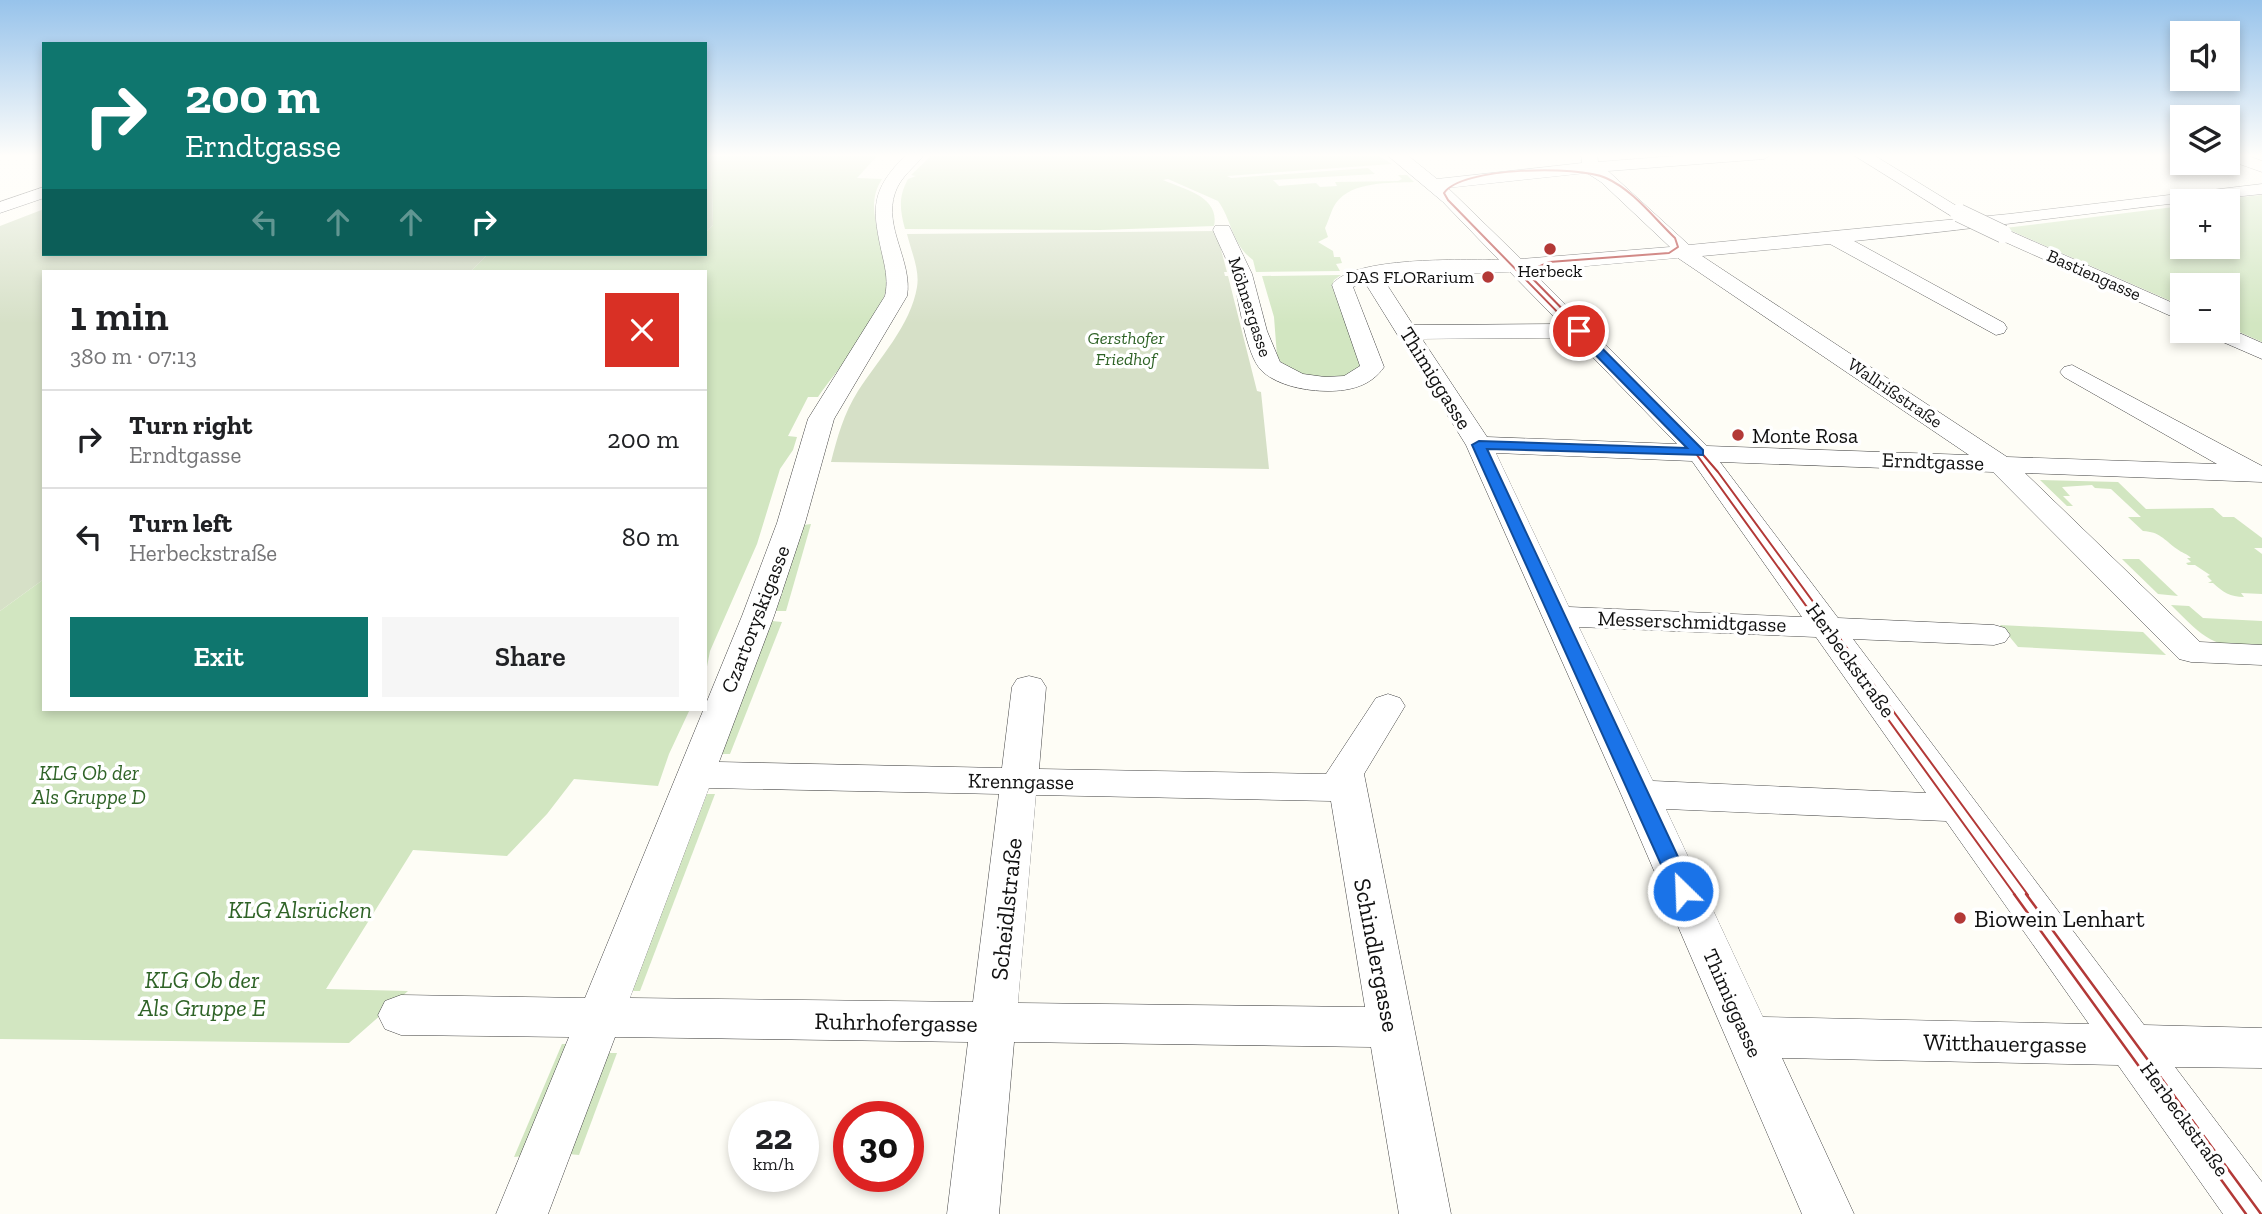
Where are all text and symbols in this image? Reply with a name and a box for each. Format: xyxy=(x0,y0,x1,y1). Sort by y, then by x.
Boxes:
map controls xyxy=(2170,21,2240,343)
button: sound xyxy=(2170,21,2240,91)
text: 200 m xyxy=(185,67,320,126)
icon: right xyxy=(70,70,161,161)
button: layers xyxy=(2170,105,2240,175)
text: Erndtgasse xyxy=(185,127,341,165)
button: + xyxy=(2170,189,2240,259)
icon: left xyxy=(246,203,284,241)
icon: ahead xyxy=(319,203,357,241)
icon: ahead xyxy=(392,203,430,241)
icon: right xyxy=(465,203,503,241)
marker: Herbeck xyxy=(1542,241,1558,257)
street label: Bastiengasse xyxy=(2044,244,2144,306)
street label: Möhnergasse xyxy=(1223,254,1277,360)
place label: Herbeck xyxy=(1518,260,1583,282)
place label: DAS FLORarium xyxy=(1346,266,1474,288)
marker: DAS FLORarium xyxy=(1480,269,1496,285)
button: − xyxy=(2170,273,2240,343)
text: 1 min xyxy=(70,290,169,341)
button: close xyxy=(605,293,679,367)
pin xyxy=(1549,301,1609,361)
icon: arrive xyxy=(1560,312,1598,350)
street label: Thimiggasse xyxy=(1395,322,1477,434)
park label: Gersthofer Friedhof xyxy=(1088,327,1165,370)
text: 380 m · 07:13 xyxy=(70,342,197,370)
street label: Wallrißstraße xyxy=(1843,353,1947,433)
text: Turn right xyxy=(129,409,252,441)
icon: right xyxy=(70,420,108,458)
text: 200 m xyxy=(607,423,679,455)
place label: Monte Rosa xyxy=(1752,423,1858,448)
marker: Monte Rosa xyxy=(1730,427,1746,443)
text: Erndtgasse xyxy=(129,441,241,469)
street label: Erndtgasse xyxy=(1881,447,1985,475)
text: Turn left xyxy=(129,507,232,539)
icon: left xyxy=(70,518,108,556)
text: 80 m xyxy=(622,521,679,553)
text: Herbeckstraße xyxy=(129,539,277,567)
street label: Czartoryskigasse xyxy=(715,542,795,696)
street label: Herbeckstraße xyxy=(1801,598,1901,722)
street label: Messerschmidtgasse xyxy=(1597,605,1787,637)
button: Exit xyxy=(70,617,368,697)
button: Share xyxy=(382,617,679,697)
park label: KLG Ob der Als Gruppe D xyxy=(31,760,146,809)
street label: Krenngasse xyxy=(968,768,1074,794)
street label: Scheidlstraße xyxy=(984,836,1028,982)
position arrow xyxy=(1646,854,1720,928)
street label: Schindlergasse xyxy=(1348,876,1406,1034)
park label: KLG Alsrücken xyxy=(228,895,372,924)
place label: Biowein Lenhart xyxy=(1974,904,2145,933)
marker: Biowein Lenhart xyxy=(1952,910,1968,926)
street label: Thimiggasse xyxy=(1698,945,1768,1061)
park label: KLG Ob der Als Gruppe E xyxy=(137,965,266,1022)
street label: Ruhrhofergasse xyxy=(814,1006,978,1038)
street label: Witthauergasse xyxy=(1923,1027,2087,1059)
street label: Herbeckstraße xyxy=(2135,1057,2235,1181)
speed limit sign: 30 xyxy=(833,1101,924,1192)
text: 22 xyxy=(755,1116,792,1158)
text: km/h xyxy=(753,1153,794,1175)

